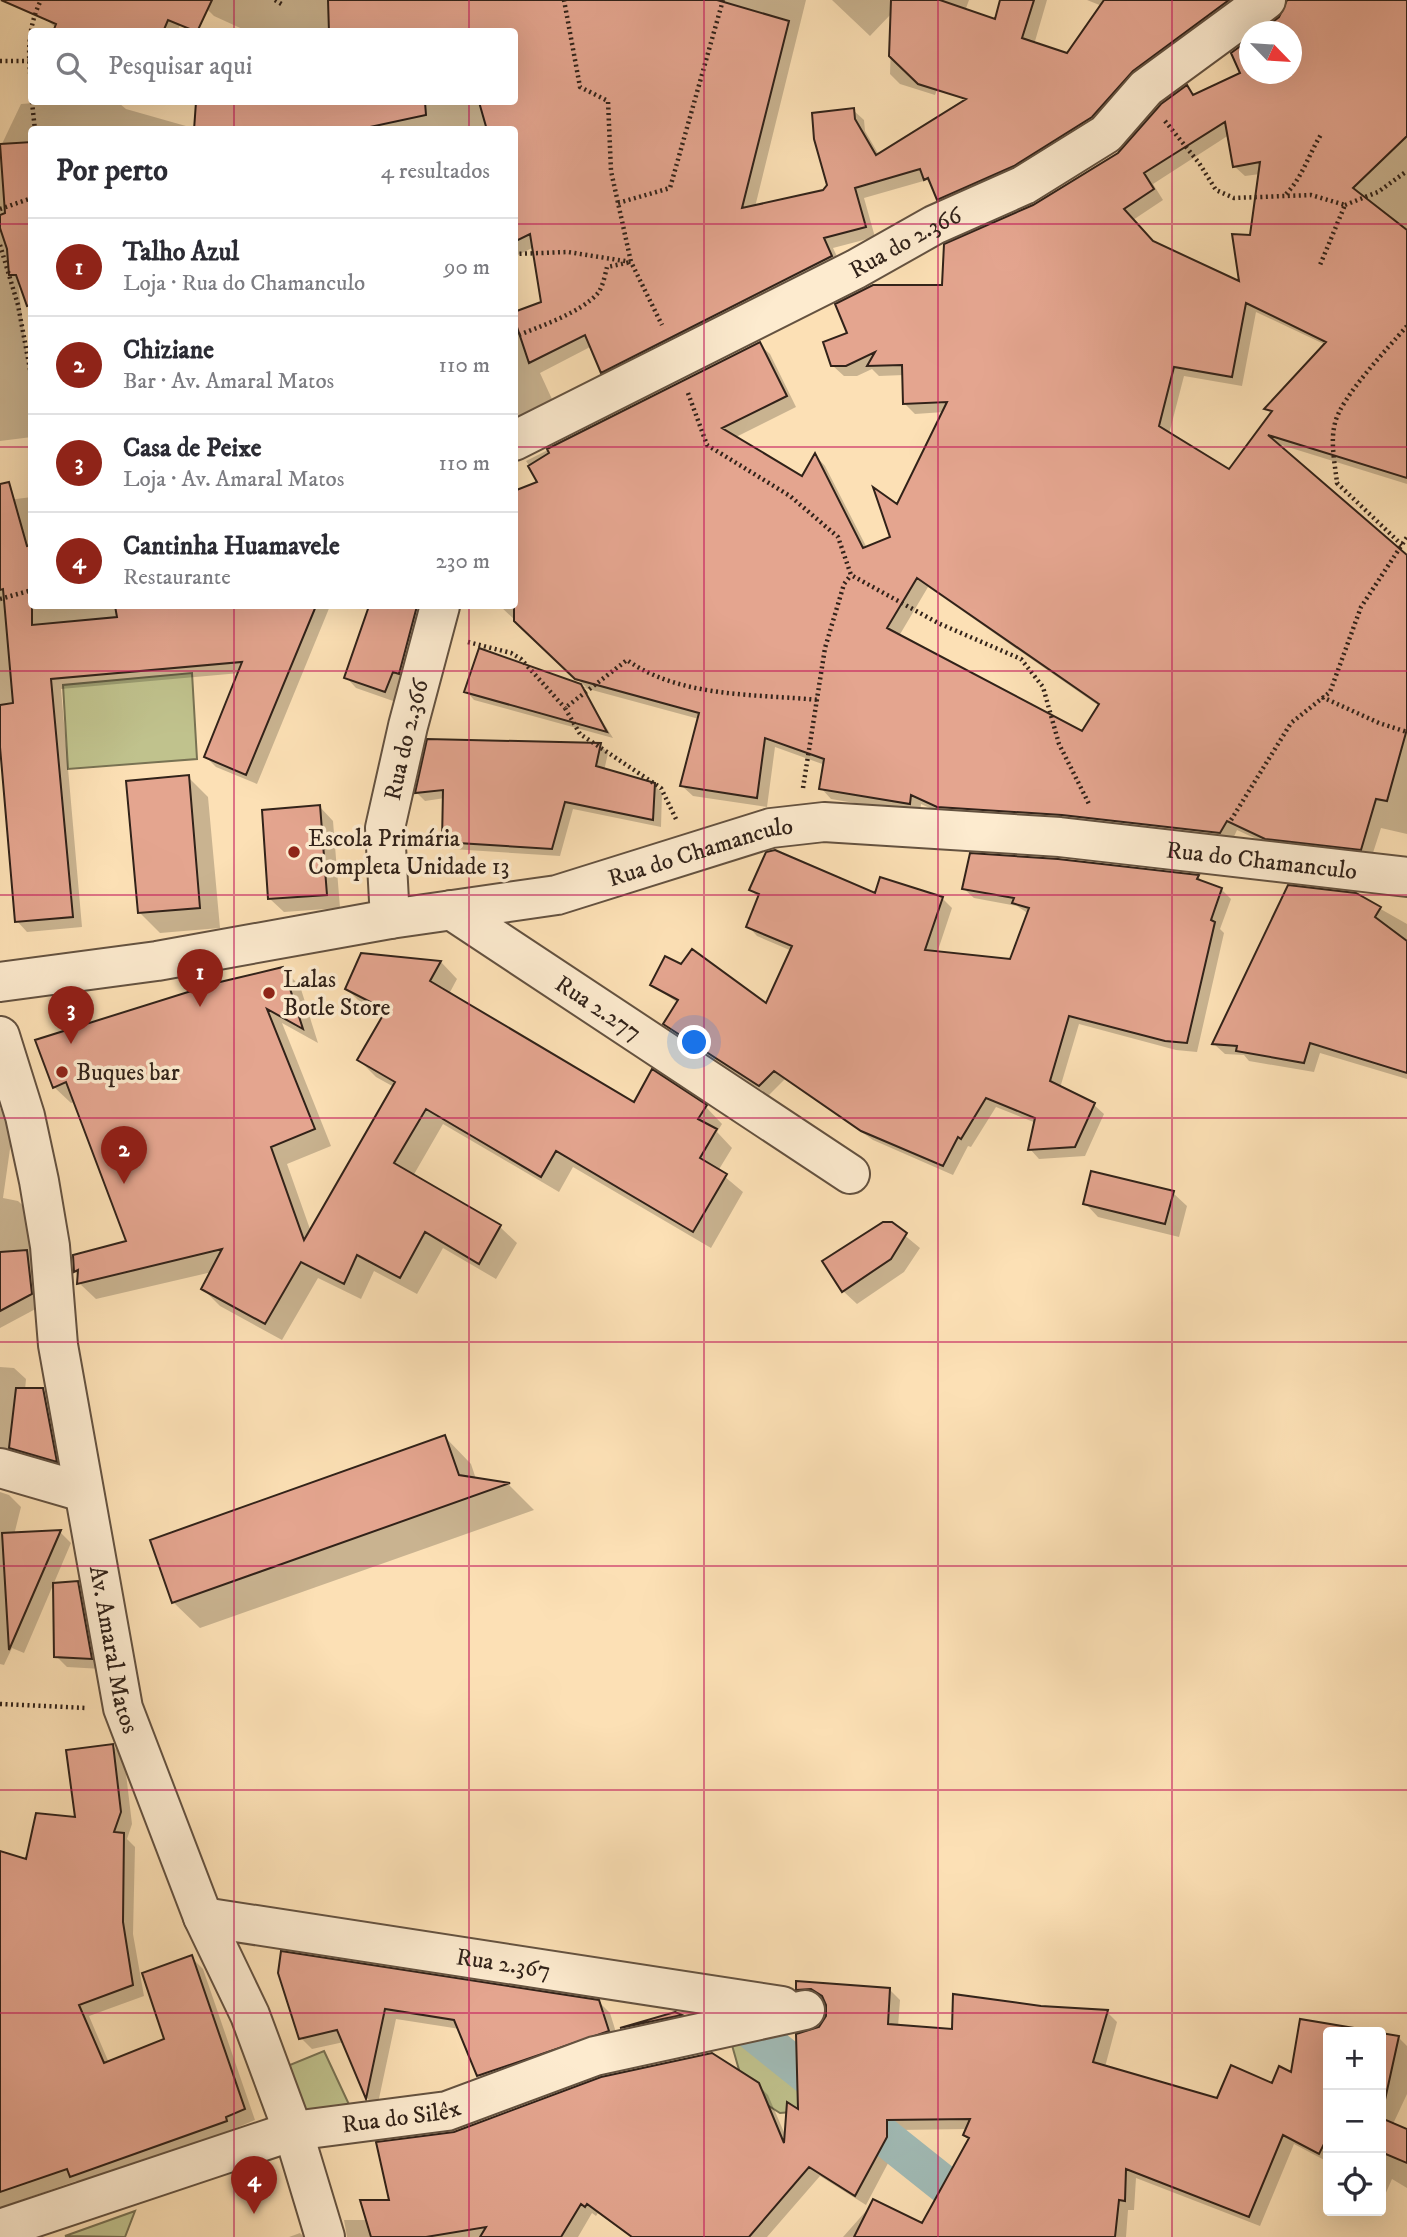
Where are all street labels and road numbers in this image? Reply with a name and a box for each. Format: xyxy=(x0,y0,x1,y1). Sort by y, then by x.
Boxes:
street label: Rua do 2.366 xyxy=(844,200,968,286)
street label: Rua do 2.366 xyxy=(378,674,436,803)
street label: Rua do Chamanculo xyxy=(604,812,795,894)
street label: Rua do Chamanculo xyxy=(1165,835,1359,887)
street label: Rua 2.277 xyxy=(549,969,647,1048)
street label: Av. Amaral Matos xyxy=(82,1563,145,1738)
street label: Rua 2.367 xyxy=(454,1942,552,1986)
street label: Rua do Silêx xyxy=(340,2093,465,2141)

